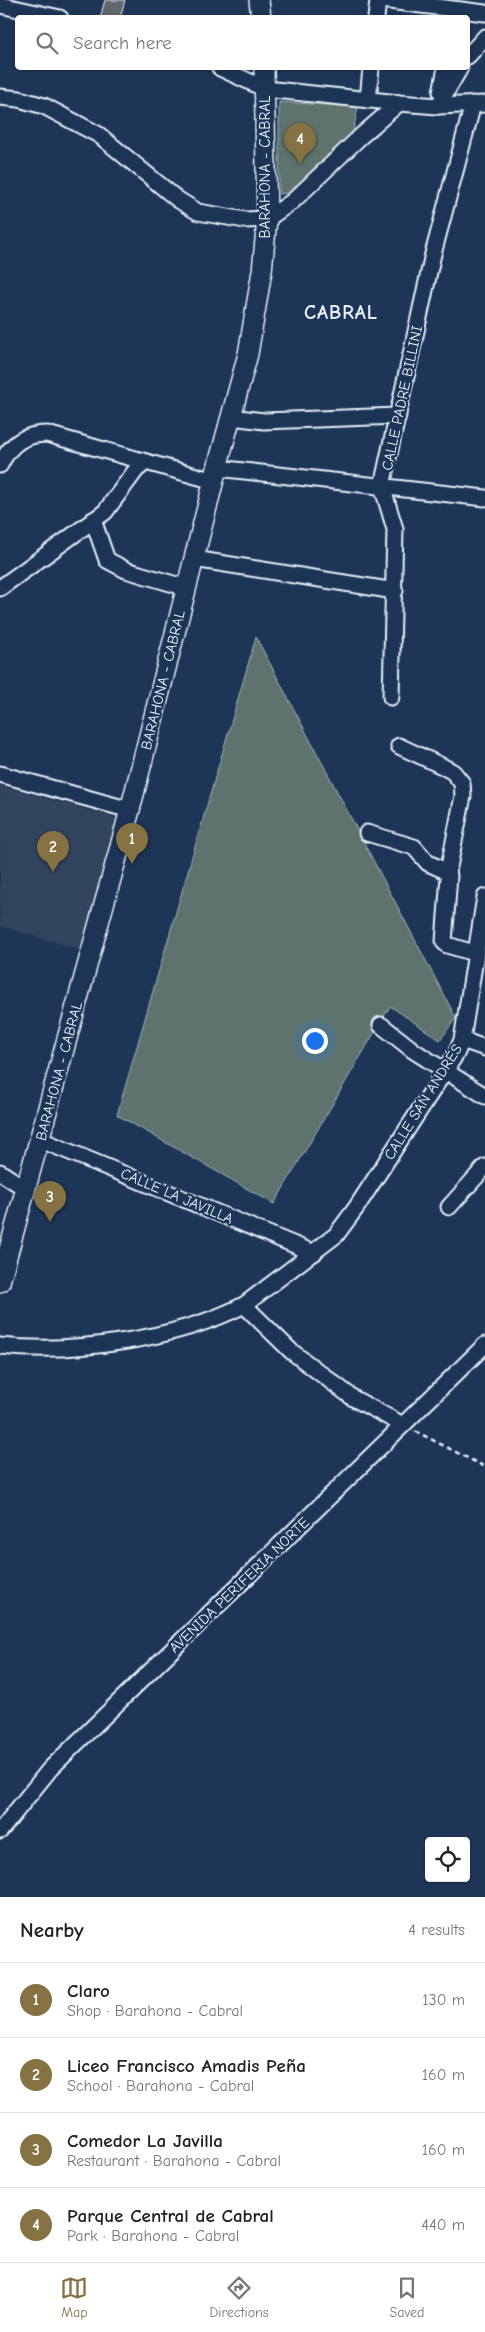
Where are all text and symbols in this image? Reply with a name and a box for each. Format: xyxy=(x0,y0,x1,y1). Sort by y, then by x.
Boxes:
search box xyxy=(15,15,470,70)
icon: search xyxy=(33,29,61,57)
text: Search here xyxy=(73,32,172,54)
street label: BARAHONA - CABRAL xyxy=(256,95,274,239)
pin: 4 xyxy=(284,123,316,164)
district label: CABRAL xyxy=(304,301,378,324)
street label: CALLE PADRE BILLINI xyxy=(378,324,426,472)
street label: BARAHONA - CABRAL xyxy=(137,608,189,752)
pin: 1 xyxy=(116,823,148,864)
pin: 2 xyxy=(37,831,69,872)
street label: BARAHONA - CABRAL xyxy=(32,999,86,1142)
your location xyxy=(302,1028,328,1054)
street label: CALLE SAN ANDRÉS xyxy=(379,1040,466,1163)
street label: CALLE LA JAVILLA xyxy=(118,1164,236,1228)
pin: 3 xyxy=(34,1181,66,1222)
street label: AVENIDA PERIFERIA NORTE xyxy=(165,1513,313,1657)
map controls xyxy=(425,1837,470,1882)
button: locate xyxy=(425,1837,470,1882)
text: Nearby xyxy=(20,1918,84,1942)
text: 4 results xyxy=(408,1921,465,1939)
text: Claro xyxy=(67,1980,110,2002)
text: 1 xyxy=(33,1991,39,2009)
text: 130 m xyxy=(422,1991,465,2009)
text: Shop · Barahona - Cabral xyxy=(67,2002,243,2020)
text: Liceo Francisco Amadis Peña xyxy=(67,2055,306,2077)
text: 2 xyxy=(32,2066,40,2084)
text: 160 m xyxy=(422,2066,465,2084)
text: School · Barahona - Cabral xyxy=(67,2077,254,2095)
text: Comedor La Javilla xyxy=(67,2130,223,2152)
text: 3 xyxy=(32,2141,40,2159)
text: 160 m xyxy=(422,2141,465,2159)
text: Restaurant · Barahona - Cabral xyxy=(67,2152,281,2170)
text: Parque Central de Cabral xyxy=(67,2205,274,2227)
text: 4 xyxy=(32,2216,40,2234)
text: 440 m xyxy=(421,2216,465,2234)
text: Park · Barahona - Cabral xyxy=(67,2227,239,2245)
tab: Map xyxy=(60,2274,88,2321)
tab: Directions xyxy=(209,2274,269,2321)
tab: Saved xyxy=(390,2274,425,2321)

